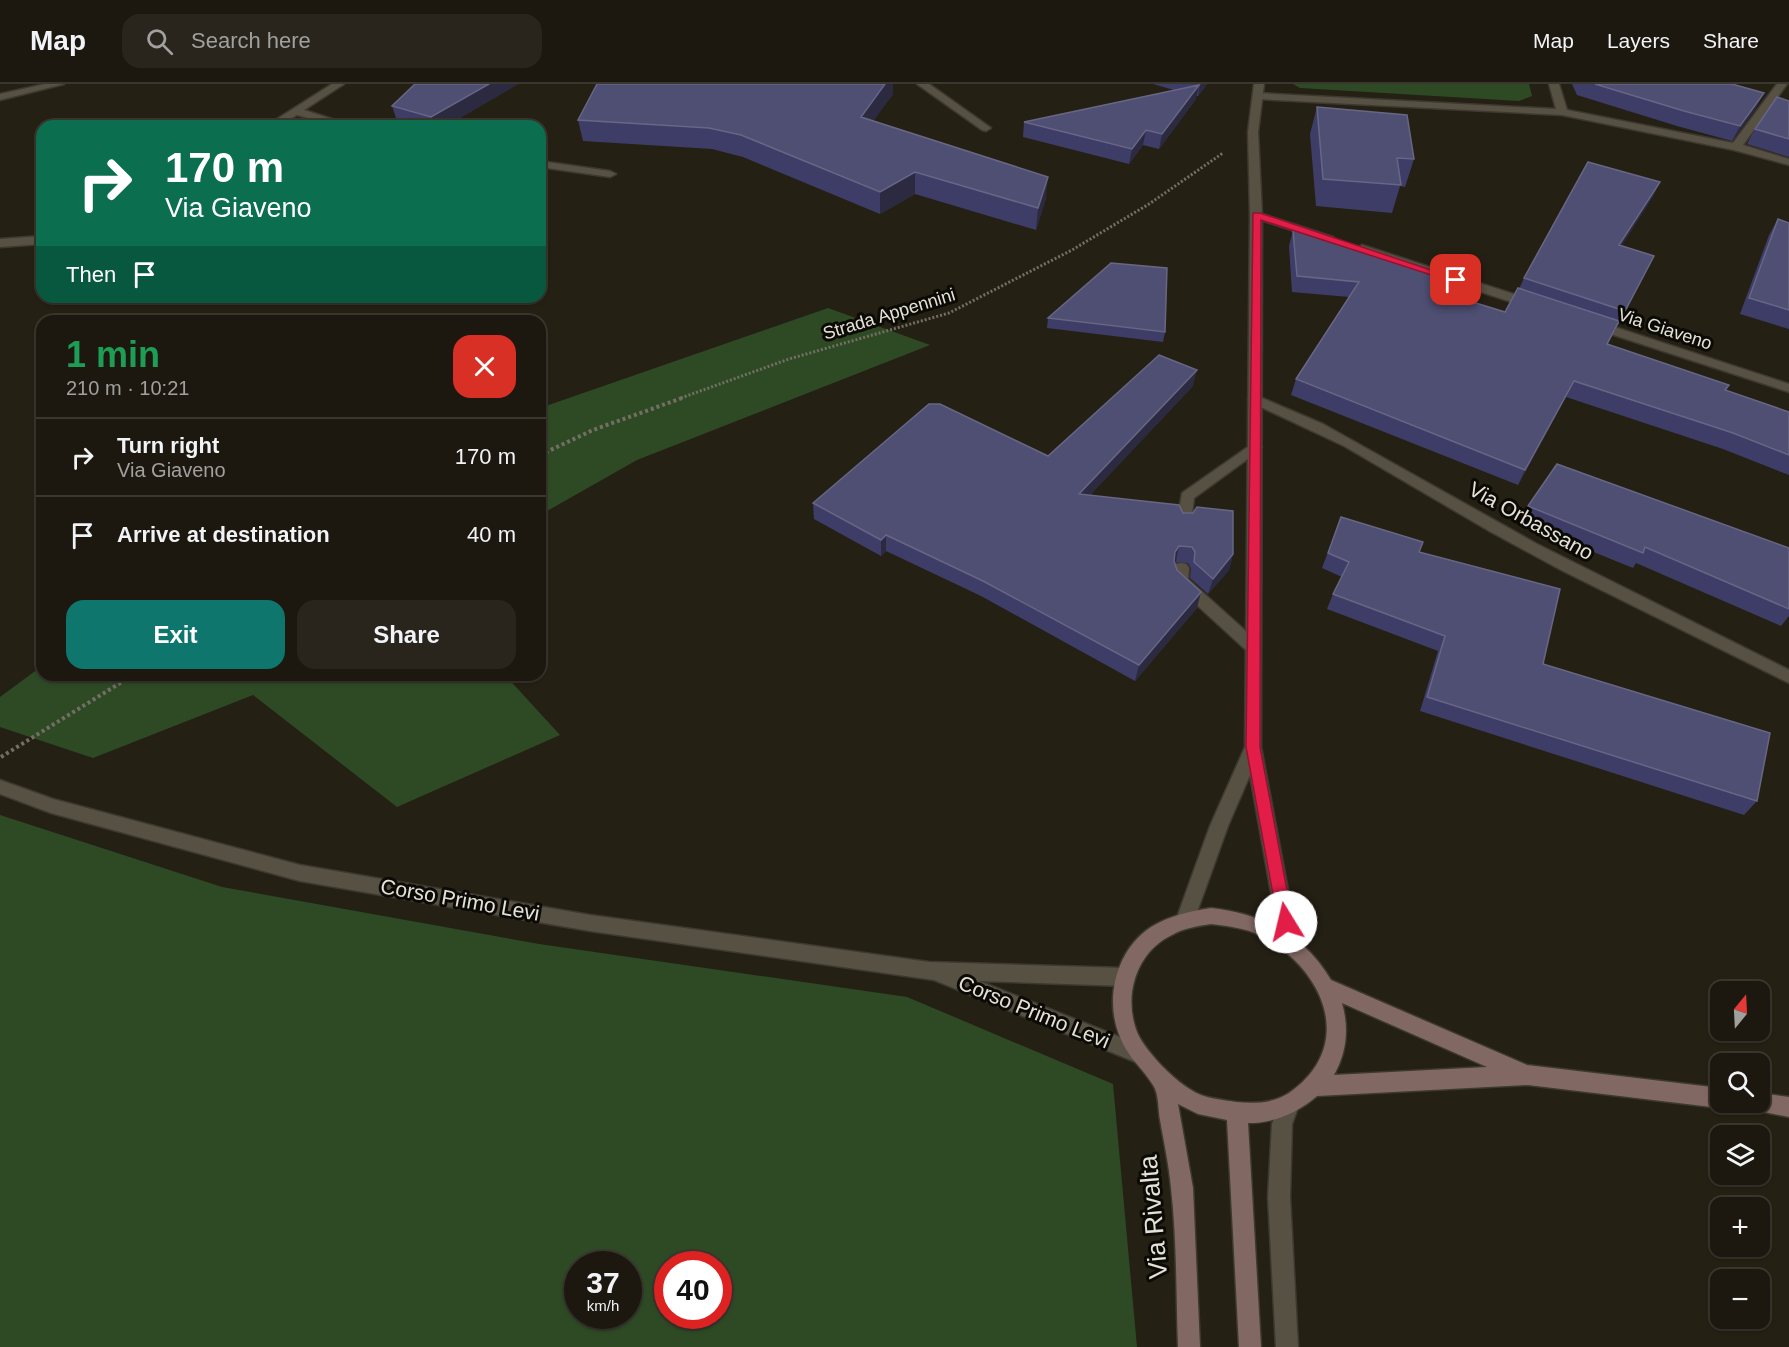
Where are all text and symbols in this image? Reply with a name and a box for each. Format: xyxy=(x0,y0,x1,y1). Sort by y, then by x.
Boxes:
search box xyxy=(122,14,542,68)
text: Map xyxy=(30,25,86,56)
icon: search xyxy=(143,25,176,58)
text: Search here xyxy=(191,28,311,53)
text: Map xyxy=(1533,29,1574,52)
text: Layers xyxy=(1607,29,1670,52)
text: Share xyxy=(1703,29,1759,52)
icon: right xyxy=(66,144,144,222)
text: 170 m xyxy=(165,144,284,191)
text: Via Giaveno xyxy=(165,193,312,223)
pin xyxy=(1430,254,1481,305)
icon: arrive xyxy=(128,258,161,291)
text: Then xyxy=(66,262,116,287)
icon: arrive xyxy=(1439,263,1472,296)
street label: Strada Appennini xyxy=(821,284,957,344)
street label: Via Giaveno xyxy=(1615,304,1715,354)
text: 1 min xyxy=(66,334,160,375)
button: close xyxy=(453,335,516,398)
text: 210 m · 10:21 xyxy=(66,377,189,399)
text: Turn right xyxy=(117,433,219,458)
icon: right xyxy=(66,441,99,474)
text: 170 m xyxy=(455,444,516,469)
text: Via Giaveno xyxy=(117,459,226,481)
street label: Via Orbassano xyxy=(1465,477,1597,564)
icon: arrive xyxy=(66,519,99,552)
text: Arrive at destination xyxy=(117,522,330,547)
text: 40 m xyxy=(467,522,516,547)
button: Exit xyxy=(66,600,285,669)
button: Share xyxy=(297,600,516,669)
street label: Corso Primo Levi xyxy=(379,874,541,925)
position arrow xyxy=(1254,890,1318,954)
street label: Corso Primo Levi xyxy=(955,971,1113,1052)
north arrow xyxy=(1710,981,1770,1041)
map controls xyxy=(1710,981,1770,1329)
button: search xyxy=(1710,1053,1770,1113)
button: layers xyxy=(1710,1125,1770,1185)
street label: Via Rivalta xyxy=(1133,1153,1173,1280)
button: + xyxy=(1710,1197,1770,1257)
speed limit sign: 40 xyxy=(654,1251,732,1329)
text: 37 xyxy=(586,1266,620,1299)
button: − xyxy=(1710,1269,1770,1329)
text: km/h xyxy=(587,1297,619,1314)

